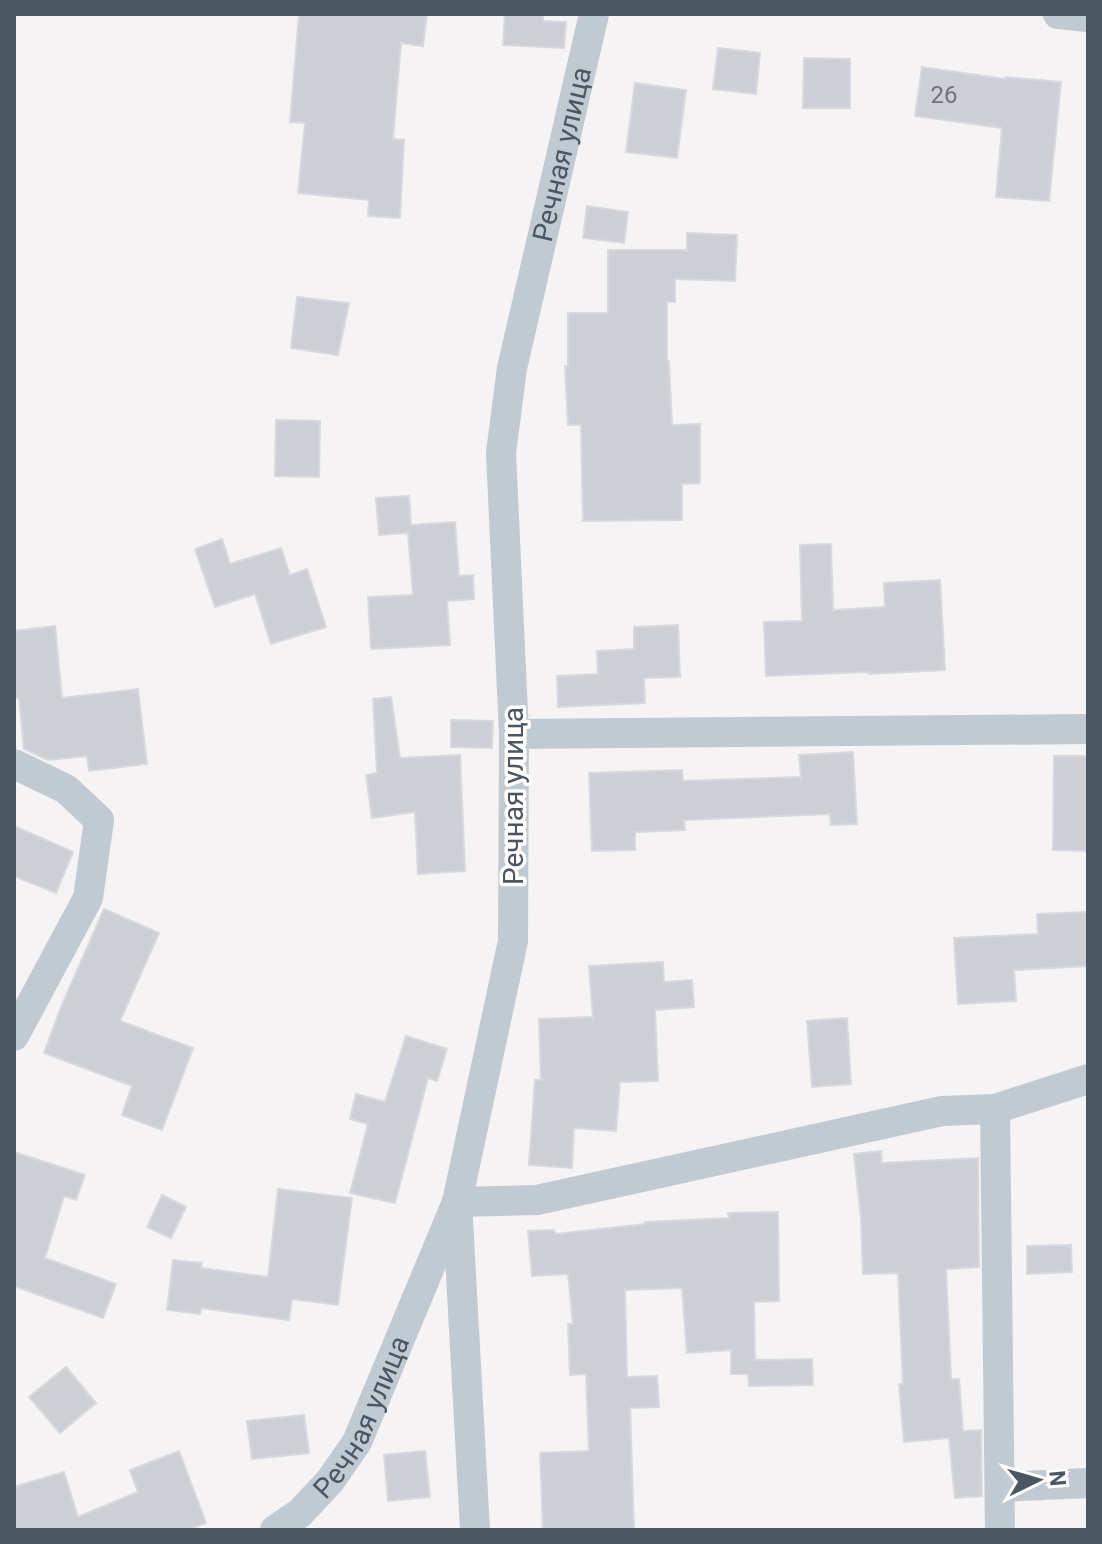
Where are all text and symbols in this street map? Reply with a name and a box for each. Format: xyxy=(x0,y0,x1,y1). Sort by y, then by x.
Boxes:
street label: Речная улица xyxy=(525,64,598,245)
house number: 26 xyxy=(931,81,957,109)
street label: Речная улица xyxy=(497,707,530,885)
street label: Речная улица xyxy=(306,1331,416,1505)
north arrow xyxy=(998,1440,1078,1520)
text: N xyxy=(1044,1469,1071,1487)

